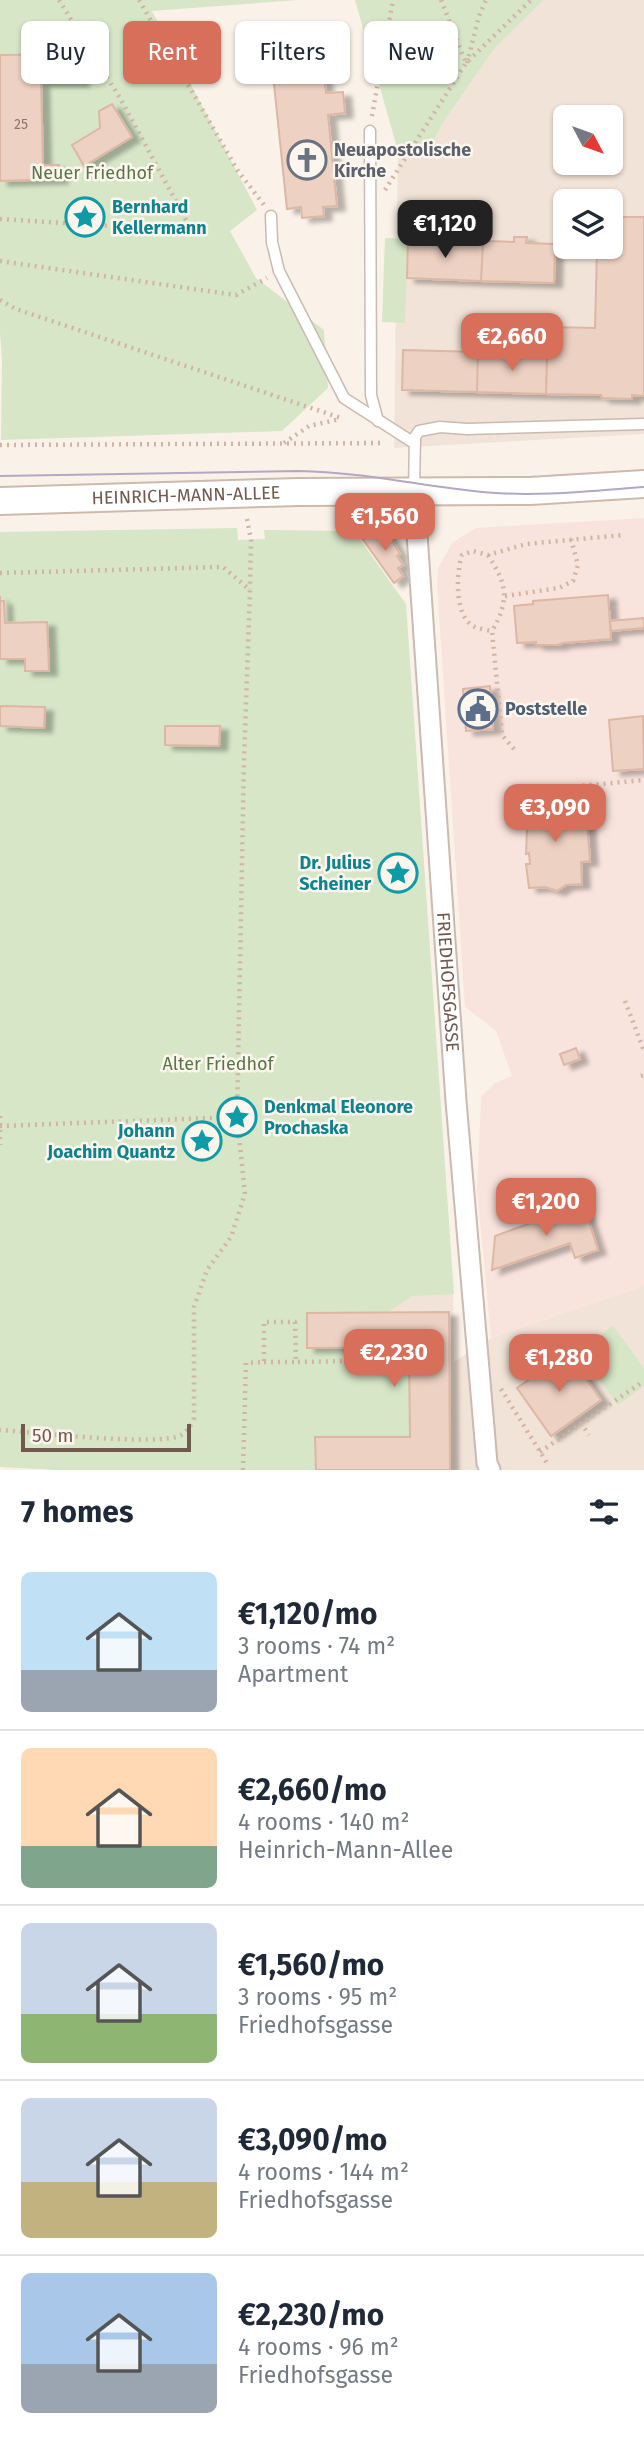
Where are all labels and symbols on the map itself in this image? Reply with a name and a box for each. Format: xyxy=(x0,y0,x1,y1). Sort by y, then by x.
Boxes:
north arrow xyxy=(553,105,623,175)
house number: 25 xyxy=(14,116,28,133)
church icon: Neuapostolische Kirche xyxy=(286,139,328,181)
place label: Neuapostolische Kirche xyxy=(334,139,471,182)
park label: Neuer Friedhof xyxy=(31,162,155,184)
place icon: Bernhard Kellermann xyxy=(64,196,106,238)
place label: Bernhard Kellermann xyxy=(112,196,207,239)
pin: €1,120 xyxy=(388,201,502,260)
pin: €2,660 xyxy=(455,314,569,373)
street label: HEINRICH-MANN-ALLEE xyxy=(91,482,281,509)
pin: €1,560 xyxy=(328,494,442,553)
public building icon: Poststelle xyxy=(457,688,499,730)
place label: Poststelle xyxy=(505,698,587,720)
pin: €3,090 xyxy=(498,784,612,844)
place label: Dr. Julius Scheiner xyxy=(299,852,372,895)
place icon: Dr. Julius Scheiner xyxy=(377,852,419,894)
street label: FRIEDHOFSGASSE xyxy=(432,911,464,1052)
park label: Alter Friedhof xyxy=(162,1053,276,1075)
place icon: Denkmal Eleonore Prochaska xyxy=(216,1096,258,1138)
place label: Denkmal Eleonore Prochaska xyxy=(264,1096,413,1139)
place label: Johann Joachim Quantz xyxy=(46,1120,175,1163)
place icon: Johann Joachim Quantz xyxy=(181,1120,223,1162)
pin: €1,200 xyxy=(489,1178,603,1238)
pin: €2,230 xyxy=(337,1330,451,1389)
pin: €1,280 xyxy=(502,1334,616,1394)
scale bar xyxy=(21,1421,191,1453)

